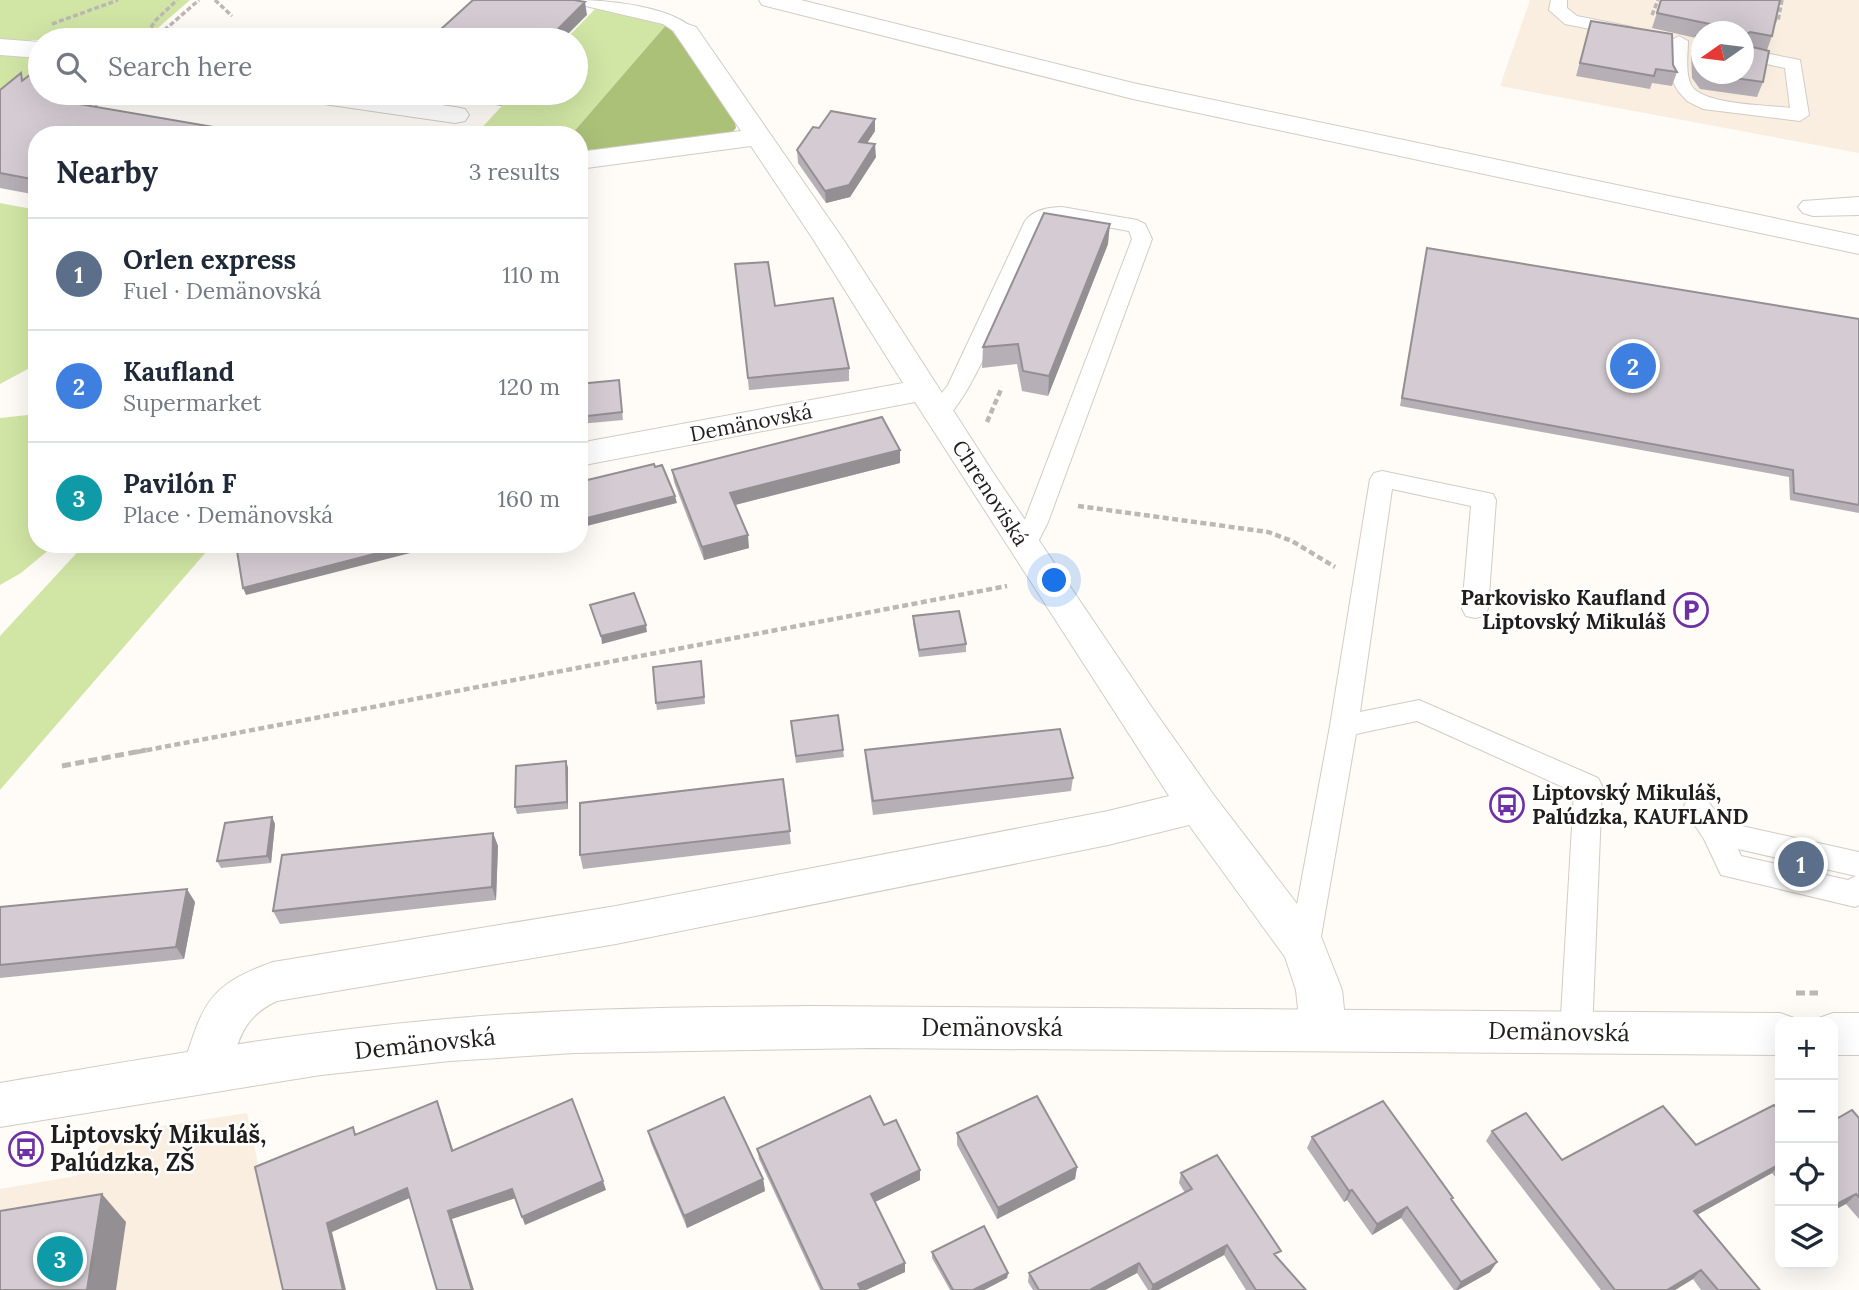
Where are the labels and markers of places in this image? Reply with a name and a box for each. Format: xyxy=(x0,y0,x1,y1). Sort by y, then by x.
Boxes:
pin: 2 xyxy=(1610,340,1656,392)
place label: Parkovisko Kaufland Liptovský Mikuláš xyxy=(1461,584,1666,635)
parking icon: Parkovisko Kaufland Liptovský Mikuláš xyxy=(1672,591,1710,629)
place label: Liptovský Mikuláš, Palúdzka, KAUFLAND xyxy=(1532,779,1749,830)
bus stop icon: Liptovský Mikuláš, Palúdzka, KAUFLAND xyxy=(1488,786,1526,824)
pin: 1 xyxy=(1778,838,1824,890)
place label: Liptovský Mikuláš, Palúdzka, ZŠ xyxy=(50,1119,266,1178)
bus stop icon: Liptovský Mikuláš, Palúdzka, ZŠ xyxy=(7,1130,45,1168)
pin: 3 xyxy=(37,1233,83,1285)

